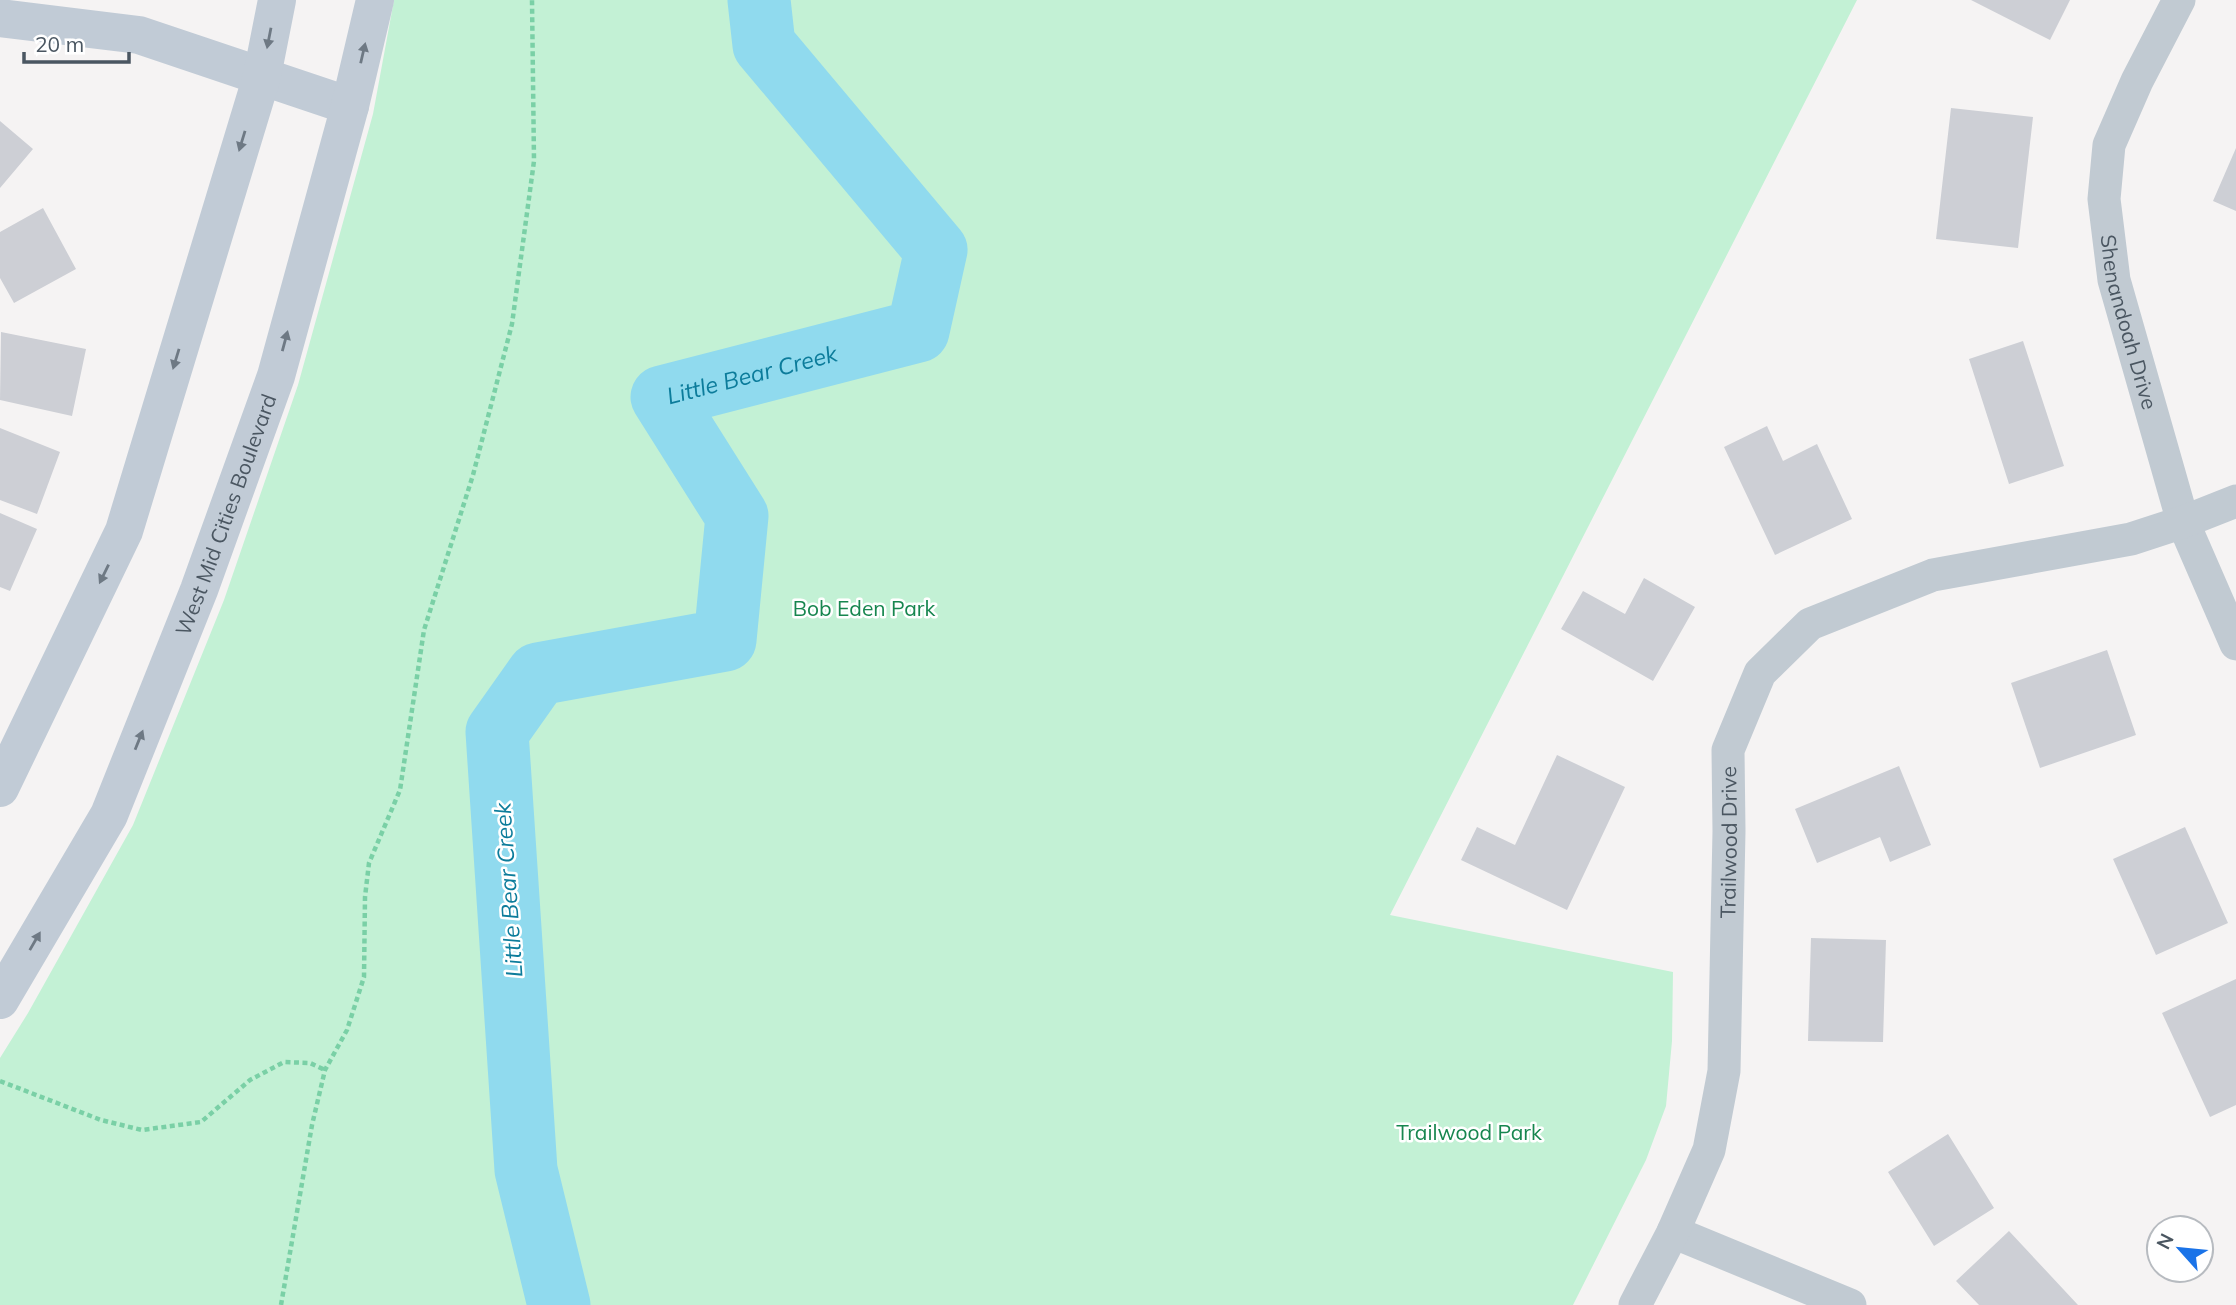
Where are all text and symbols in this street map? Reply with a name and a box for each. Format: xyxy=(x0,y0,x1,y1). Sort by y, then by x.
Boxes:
scale bar xyxy=(24,21,130,65)
one-way arrow xyxy=(264,27,275,49)
text: 20 m xyxy=(35,31,84,57)
one-way arrow xyxy=(358,42,369,64)
one-way arrow xyxy=(236,131,247,152)
street label: Shenandoah Drive xyxy=(2095,233,2163,412)
one-way arrow xyxy=(281,330,291,351)
water label: Little Bear Creek xyxy=(663,338,841,410)
one-way arrow xyxy=(171,349,181,370)
street label: West Mid Cities Boulevard xyxy=(169,390,282,639)
one-way arrow xyxy=(98,564,109,584)
park label: Bob Eden Park xyxy=(793,595,935,621)
one-way arrow xyxy=(133,730,145,750)
street label: Trailwood Drive xyxy=(1714,766,1742,919)
water label: Little Bear Creek xyxy=(487,801,529,978)
one-way arrow xyxy=(28,932,41,951)
park label: Trailwood Park xyxy=(1396,1119,1542,1145)
north arrow xyxy=(2145,1214,2215,1284)
text: N xyxy=(2151,1229,2179,1253)

